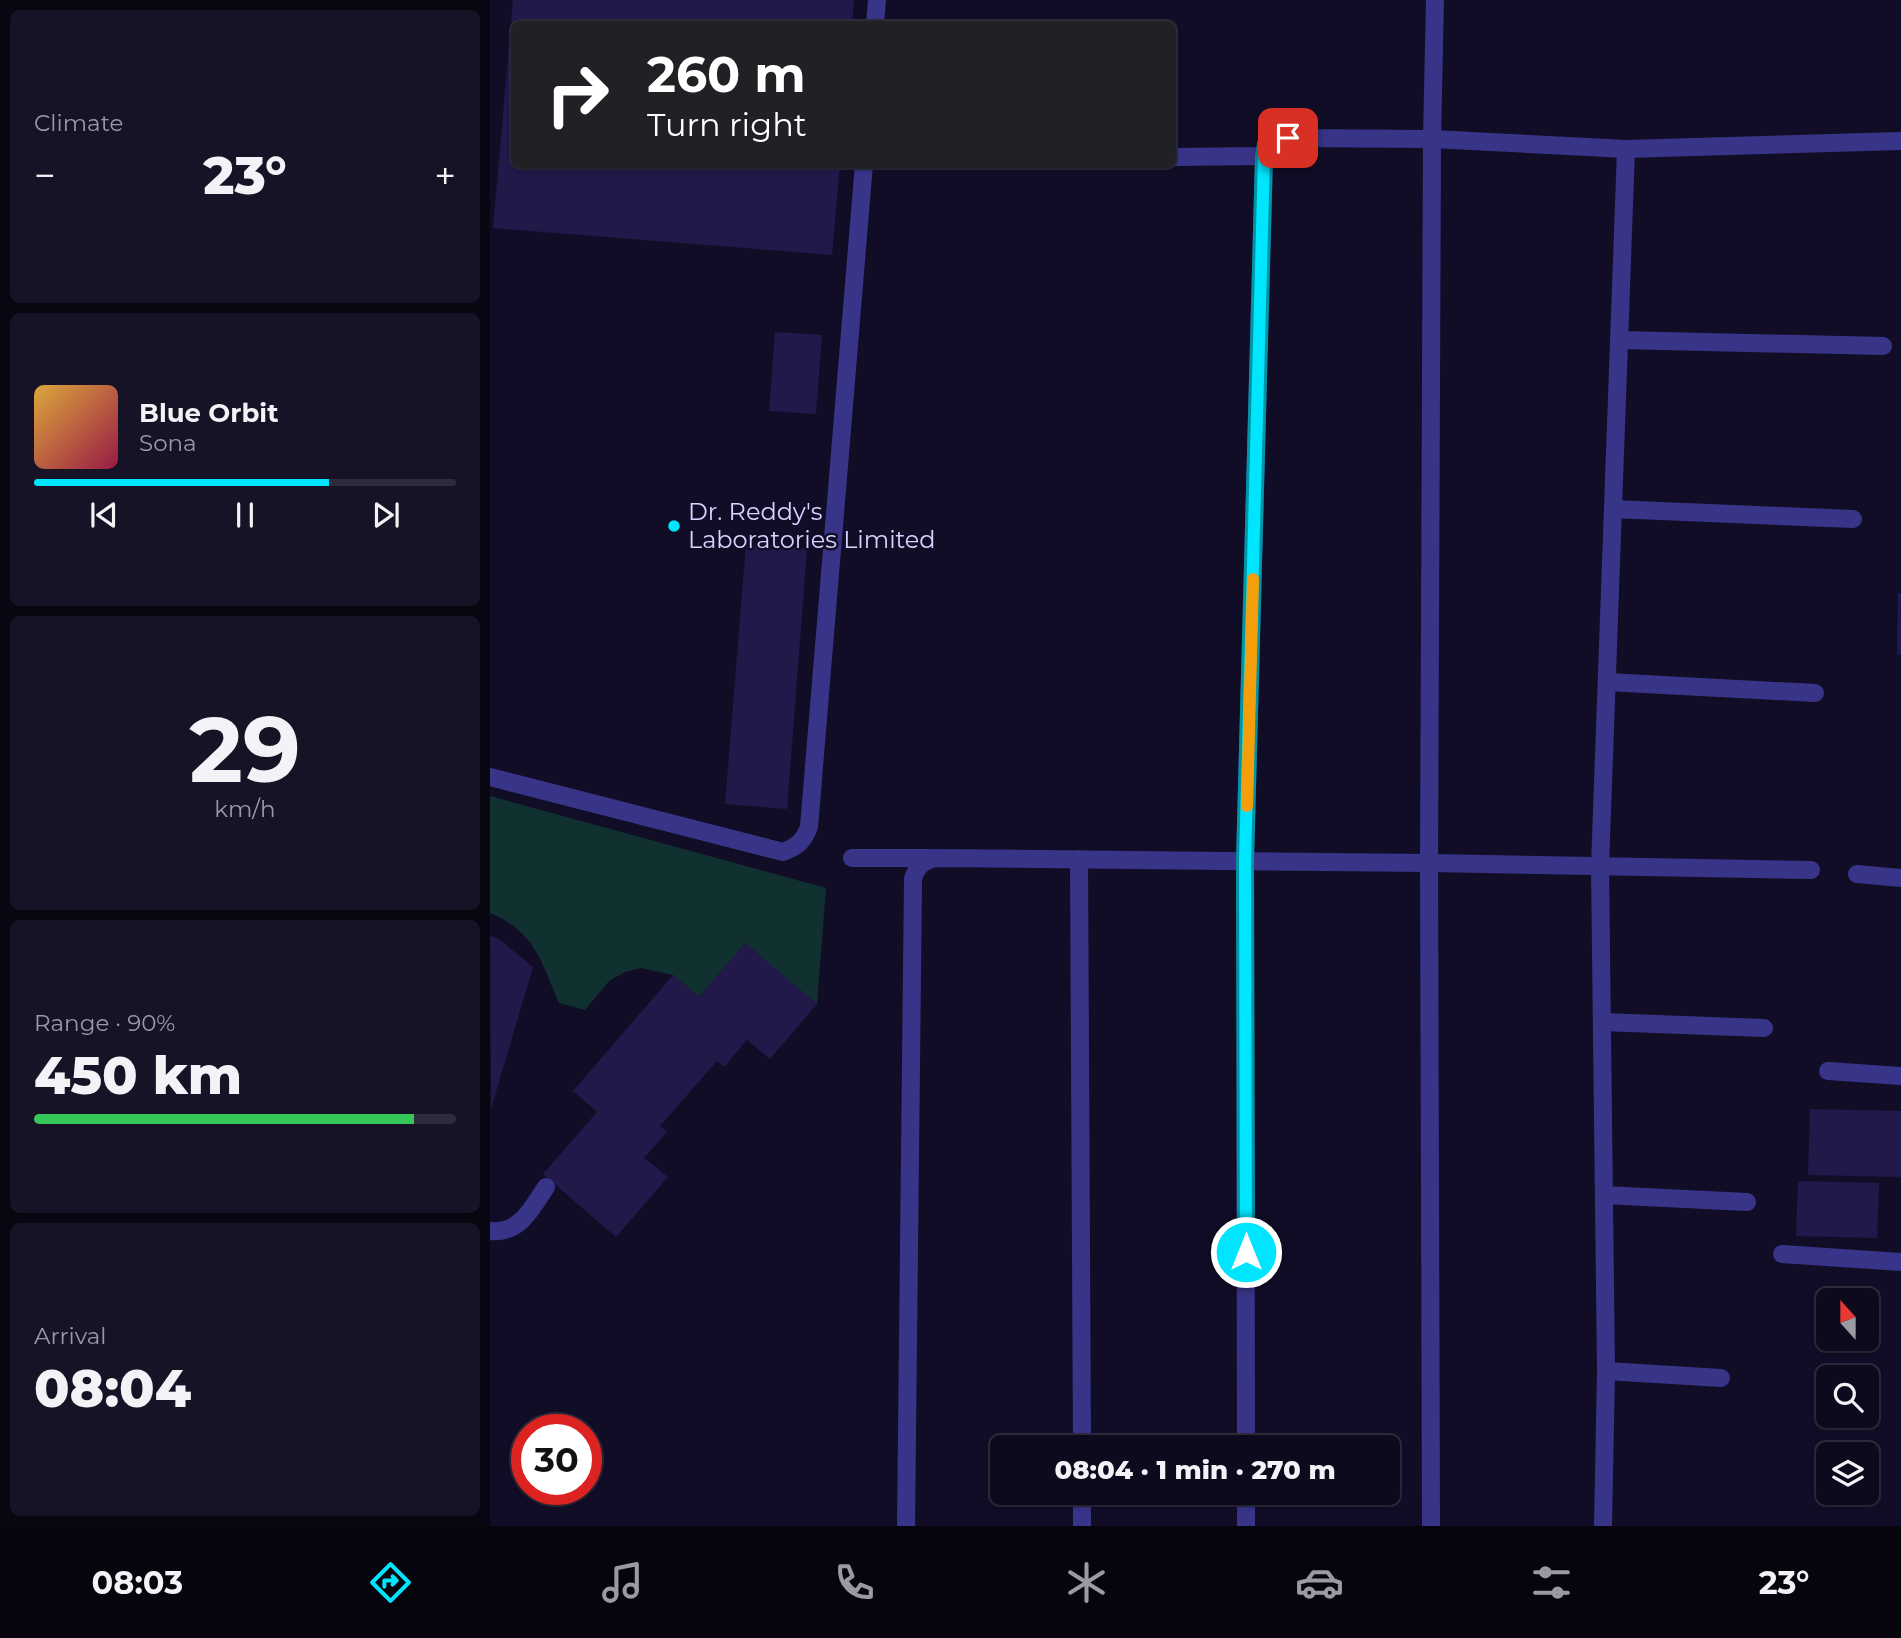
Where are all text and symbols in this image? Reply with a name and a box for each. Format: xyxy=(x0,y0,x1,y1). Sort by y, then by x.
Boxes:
text: 260 m xyxy=(647,45,806,104)
icon: right xyxy=(532,49,623,140)
text: Turn right xyxy=(647,105,807,144)
pin xyxy=(1258,108,1318,168)
text: Climate xyxy=(34,109,123,137)
icon: arrive xyxy=(1269,119,1307,157)
text: 23° xyxy=(203,144,287,207)
text: − xyxy=(34,152,56,199)
text: + xyxy=(434,152,456,199)
text: Blue Orbit xyxy=(139,397,278,429)
text: Sona xyxy=(139,429,197,457)
icon: previous xyxy=(85,496,123,534)
icon: pause xyxy=(226,496,264,534)
icon: next xyxy=(367,496,405,534)
place label: Dr. Reddy's Laboratories Limited xyxy=(688,497,936,554)
marker: Dr. Reddy's Laboratories Limited xyxy=(666,518,682,534)
text: 29 xyxy=(189,694,301,805)
text: km/h xyxy=(214,795,276,823)
text: Range · 90% xyxy=(34,1009,175,1037)
text: 450 km xyxy=(34,1044,242,1107)
position arrow xyxy=(1209,1215,1283,1289)
north arrow xyxy=(1816,1288,1880,1351)
map controls xyxy=(1816,1288,1879,1505)
text: Arrival xyxy=(34,1322,107,1350)
text: 08:04 xyxy=(34,1357,191,1420)
button: search xyxy=(1816,1365,1879,1428)
speed limit sign: 30 xyxy=(511,1414,602,1505)
button: layers xyxy=(1816,1442,1879,1505)
text: 08:04 · 1 min · 270 m xyxy=(1054,1454,1336,1486)
icon: directions xyxy=(366,1558,415,1607)
icon: music xyxy=(598,1558,647,1607)
icon: phone xyxy=(830,1558,879,1607)
icon: climate xyxy=(1062,1558,1111,1607)
icon: car xyxy=(1295,1558,1344,1607)
icon: filters xyxy=(1527,1558,1576,1607)
text: 08:03 xyxy=(92,1563,183,1602)
text: 23° xyxy=(1759,1563,1809,1602)

